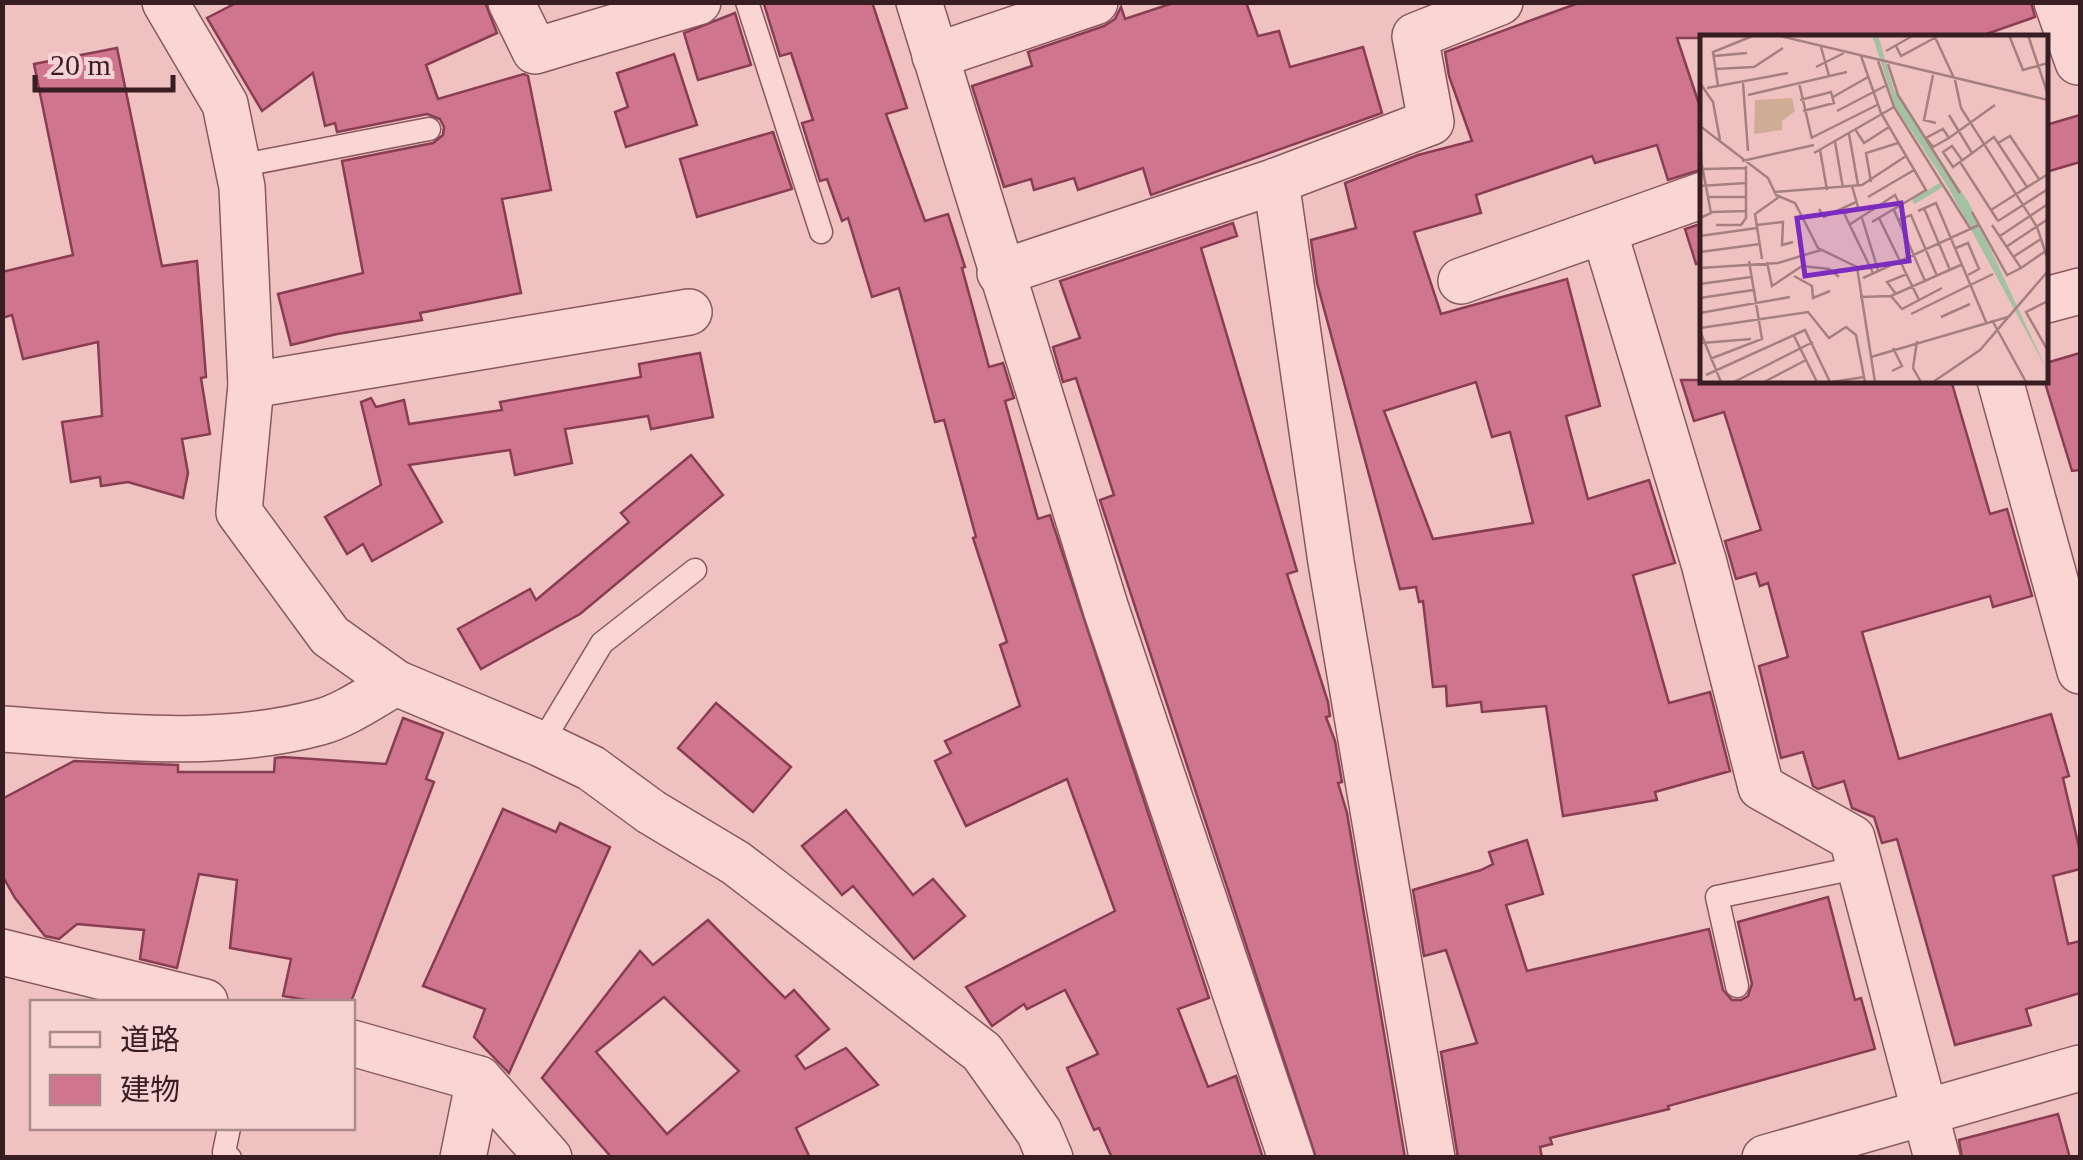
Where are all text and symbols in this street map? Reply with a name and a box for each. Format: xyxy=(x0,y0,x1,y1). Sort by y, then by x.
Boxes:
scale bar xyxy=(35,30,172,92)
inset map xyxy=(1700,35,2048,382)
text: 20 m xyxy=(50,48,111,81)
legend xyxy=(30,1000,355,1130)
text: 道路 xyxy=(120,1023,180,1056)
text: 建物 xyxy=(120,1073,180,1106)

